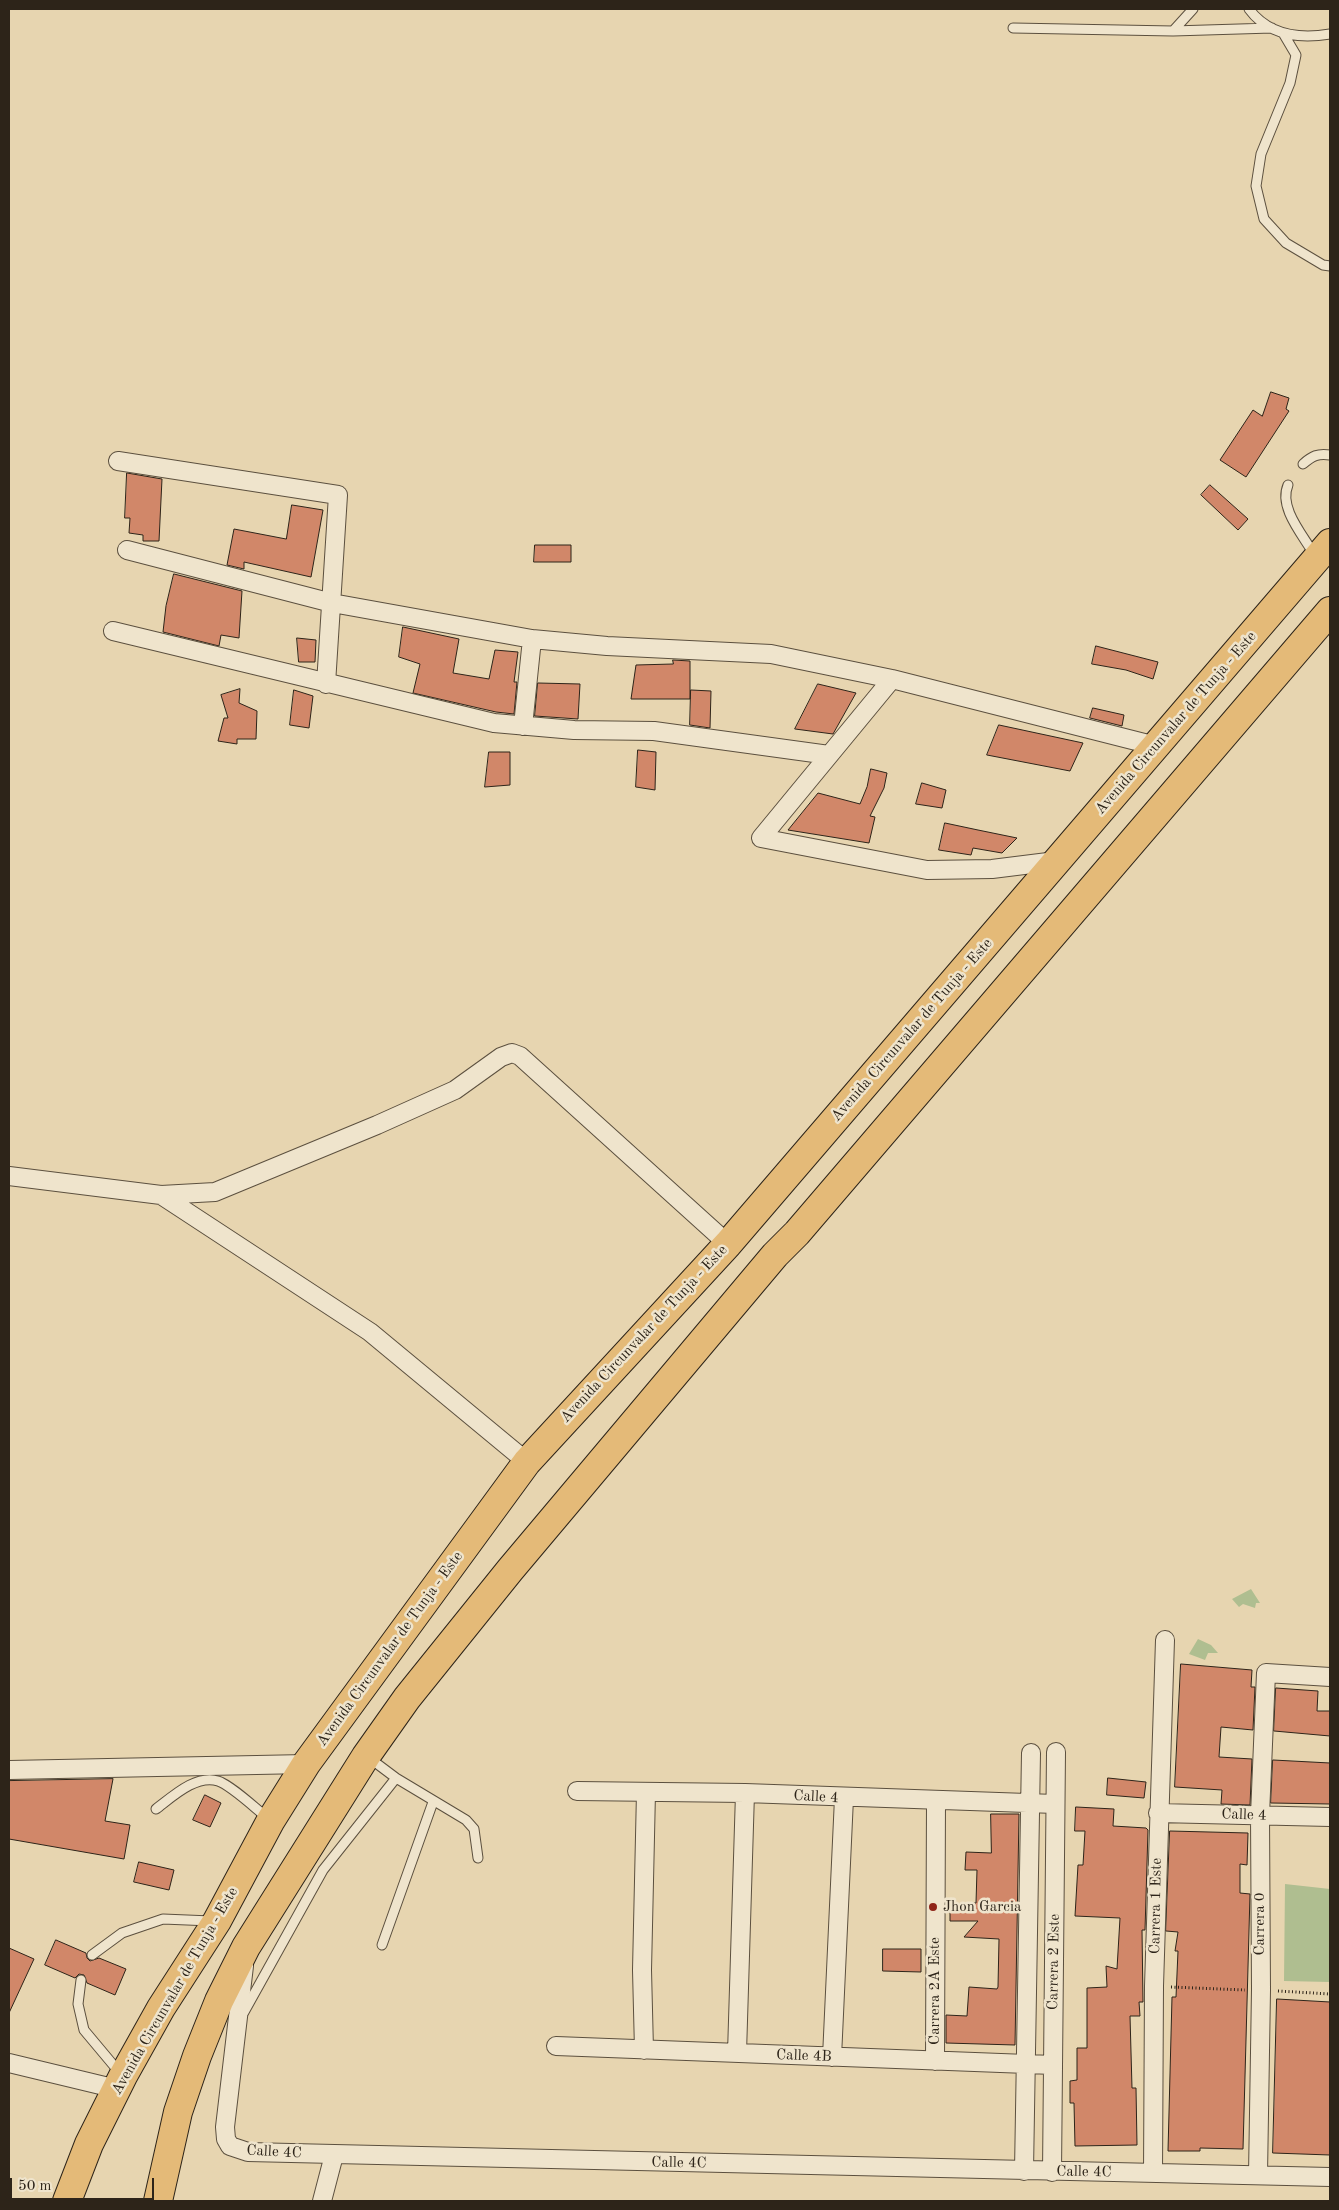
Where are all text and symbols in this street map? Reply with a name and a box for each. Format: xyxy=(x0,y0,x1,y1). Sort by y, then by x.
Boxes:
street label: Avenida Circunvalar de Tunja - Este xyxy=(1092,628,1260,818)
street label: Avenida Circunvalar de Tunja - Este xyxy=(828,935,996,1125)
street label: Avenida Circunvalar de Tunja - Este xyxy=(557,1241,731,1427)
street label: Avenida Circunvalar de Tunja - Este xyxy=(313,1548,467,1750)
street label: Calle 4 xyxy=(793,1787,839,1807)
street label: Calle 4 xyxy=(1221,1805,1267,1825)
street label: Carrera 1 Este xyxy=(1146,1858,1166,1954)
street label: Avenida Circunvalar de Tunja - Este xyxy=(108,1884,242,2098)
street label: Carrera 0 xyxy=(1251,1892,1269,1956)
place label: Jhon Garcia xyxy=(943,1898,1021,1916)
marker: Jhon Garcia xyxy=(927,1901,939,1913)
street label: Carrera 2 Este xyxy=(1044,1914,1064,2010)
street label: Carrera 2A Este xyxy=(926,1937,944,2045)
street label: Calle 4B xyxy=(776,2046,832,2066)
street label: Calle 4C xyxy=(246,2142,302,2162)
street label: Calle 4C xyxy=(651,2154,707,2172)
street label: Calle 4C xyxy=(1056,2163,1112,2181)
scale bar xyxy=(12,2168,156,2200)
text: 50 m xyxy=(18,2179,52,2194)

